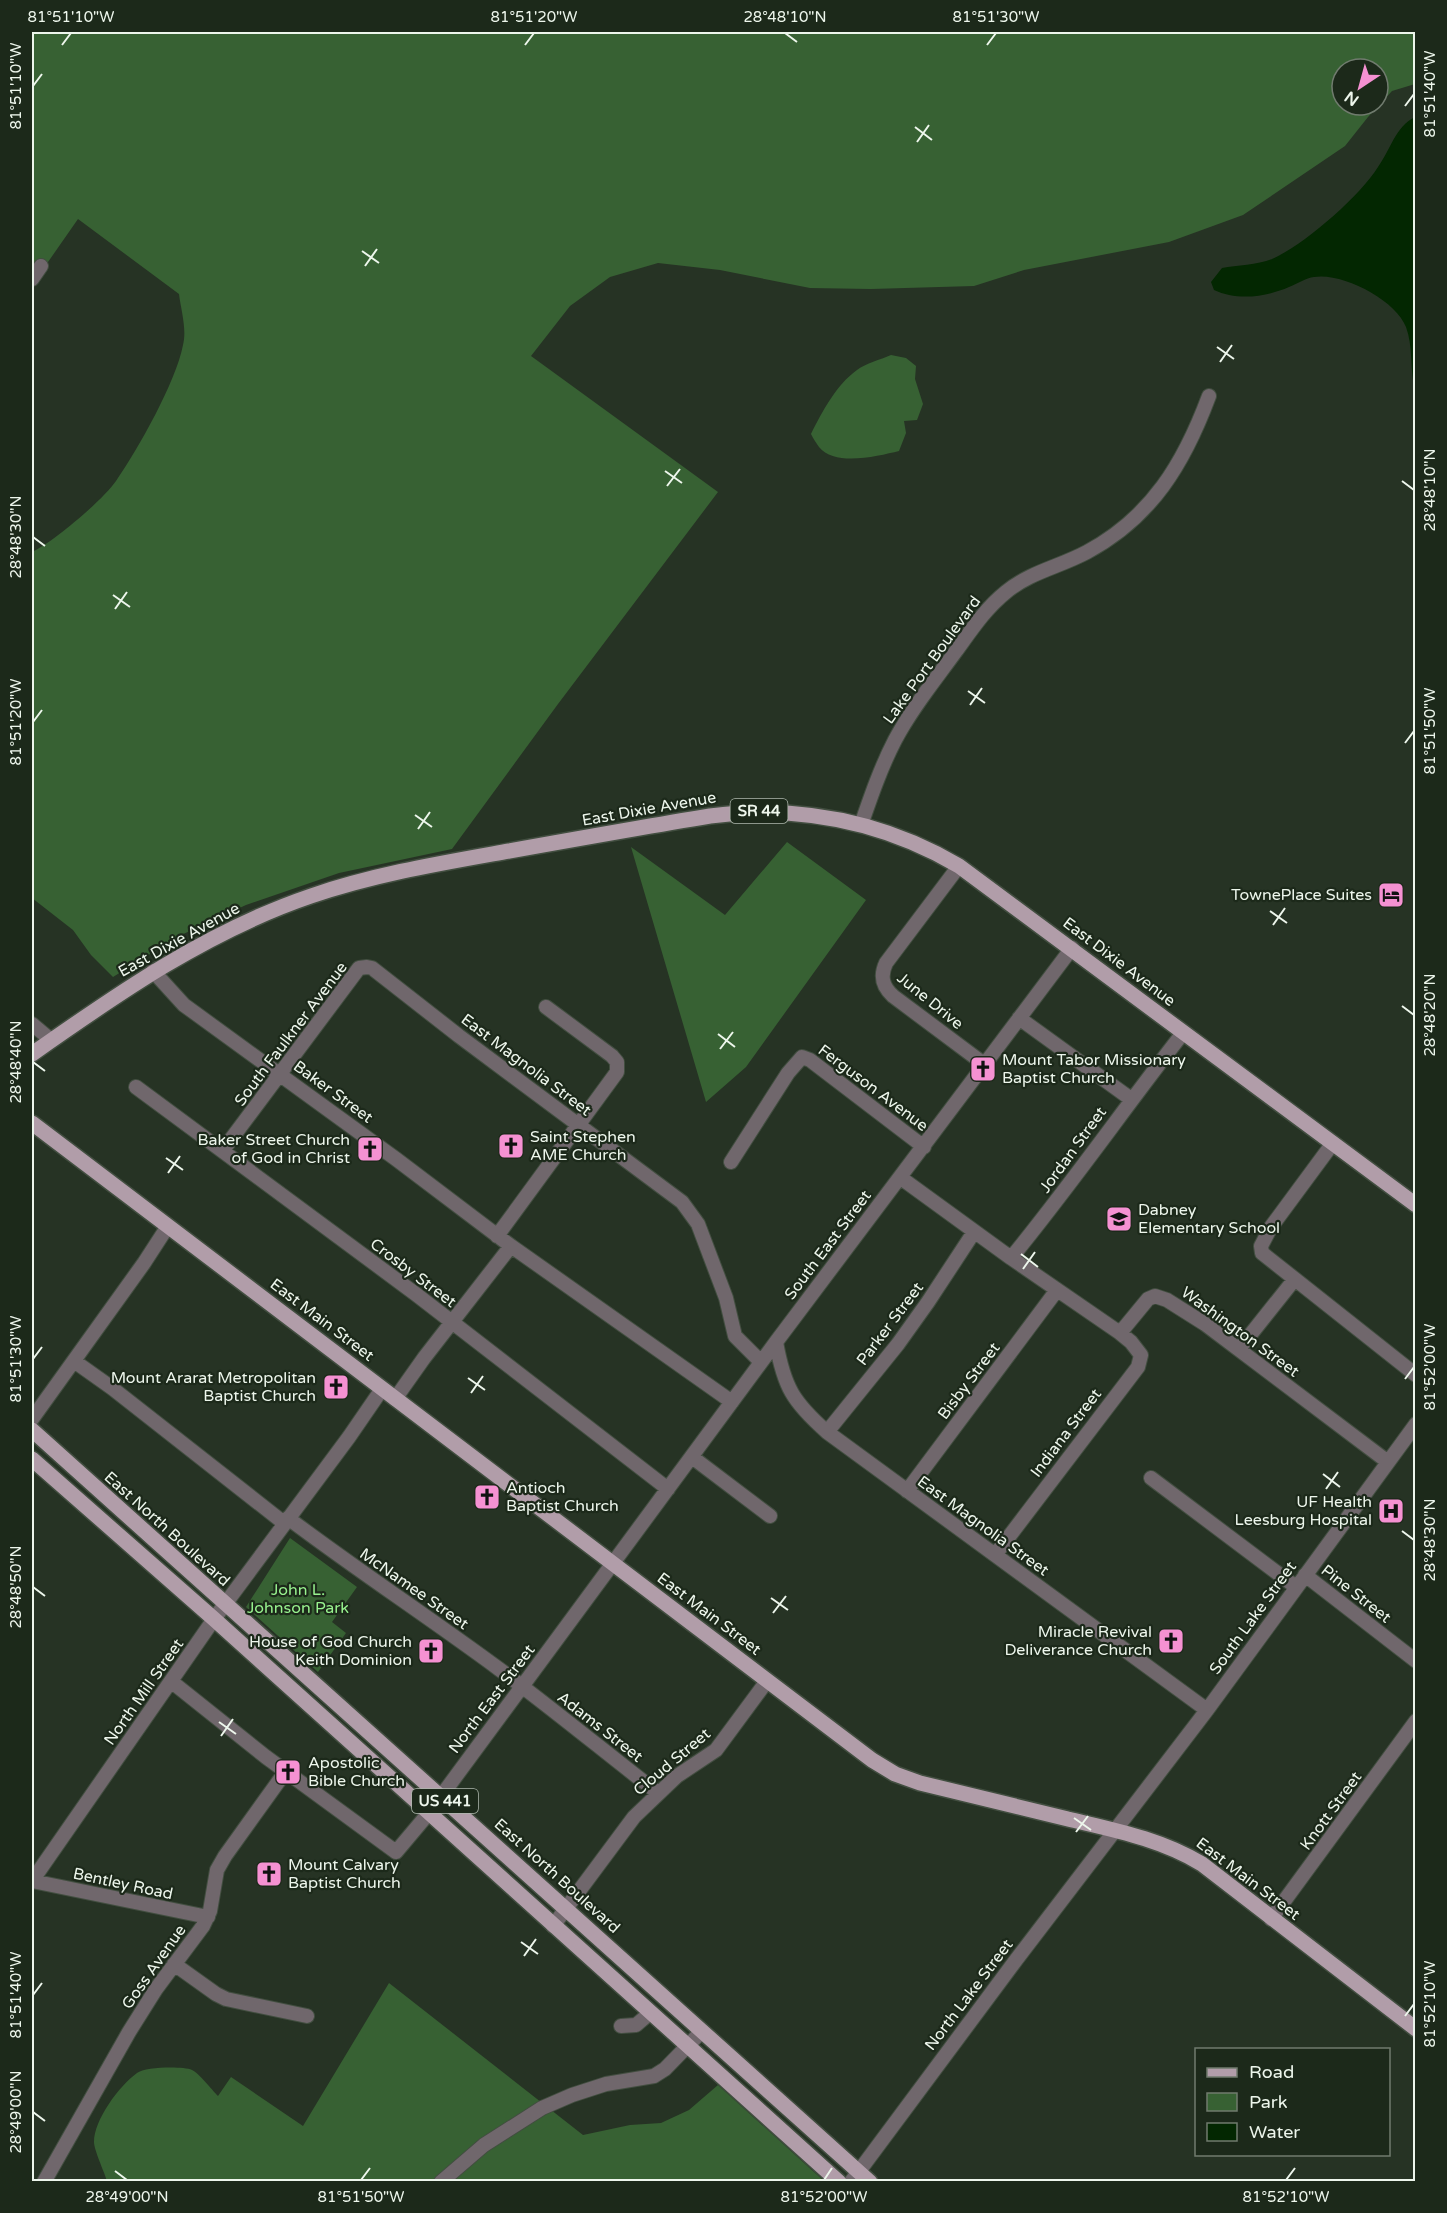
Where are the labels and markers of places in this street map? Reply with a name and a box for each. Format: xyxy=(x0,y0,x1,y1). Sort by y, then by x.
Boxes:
hotel icon: TownePlace Suites xyxy=(1376,880,1406,910)
place label: TownePlace Suites xyxy=(1231,885,1372,905)
place label: Mount Tabor Missionary Baptist Church xyxy=(1002,1050,1186,1088)
church icon: Mount Tabor Missionary Baptist Church xyxy=(968,1054,998,1084)
place label: Saint Stephen AME Church xyxy=(530,1127,636,1165)
place label: Baker Street Church of God in Christ xyxy=(197,1130,350,1168)
church icon: Saint Stephen AME Church xyxy=(496,1131,526,1161)
church icon: Baker Street Church of God in Christ xyxy=(355,1134,385,1164)
place label: Dabney Elementary School xyxy=(1138,1200,1280,1238)
school or university icon: Dabney Elementary School xyxy=(1104,1204,1134,1234)
place label: Mount Ararat Metropolitan Baptist Church xyxy=(111,1368,316,1406)
church icon: Mount Ararat Metropolitan Baptist Church xyxy=(321,1372,351,1402)
place label: Antioch Baptist Church xyxy=(506,1478,619,1516)
church icon: Antioch Baptist Church xyxy=(472,1482,502,1512)
place label: UF Health Leesburg Hospital xyxy=(1235,1492,1372,1530)
hospital icon: UF Health Leesburg Hospital xyxy=(1376,1496,1406,1526)
place label: Miracle Revival Deliverance Church xyxy=(1005,1622,1152,1660)
church icon: Miracle Revival Deliverance Church xyxy=(1156,1626,1186,1656)
place label: House of God Church Keith Dominion xyxy=(249,1632,412,1670)
church icon: House of God Church Keith Dominion xyxy=(416,1636,446,1666)
place label: Apostolic Bible Church xyxy=(308,1753,405,1791)
church icon: Apostolic Bible Church xyxy=(273,1757,303,1787)
place label: Mount Calvary Baptist Church xyxy=(288,1855,401,1893)
church icon: Mount Calvary Baptist Church xyxy=(254,1859,284,1889)

